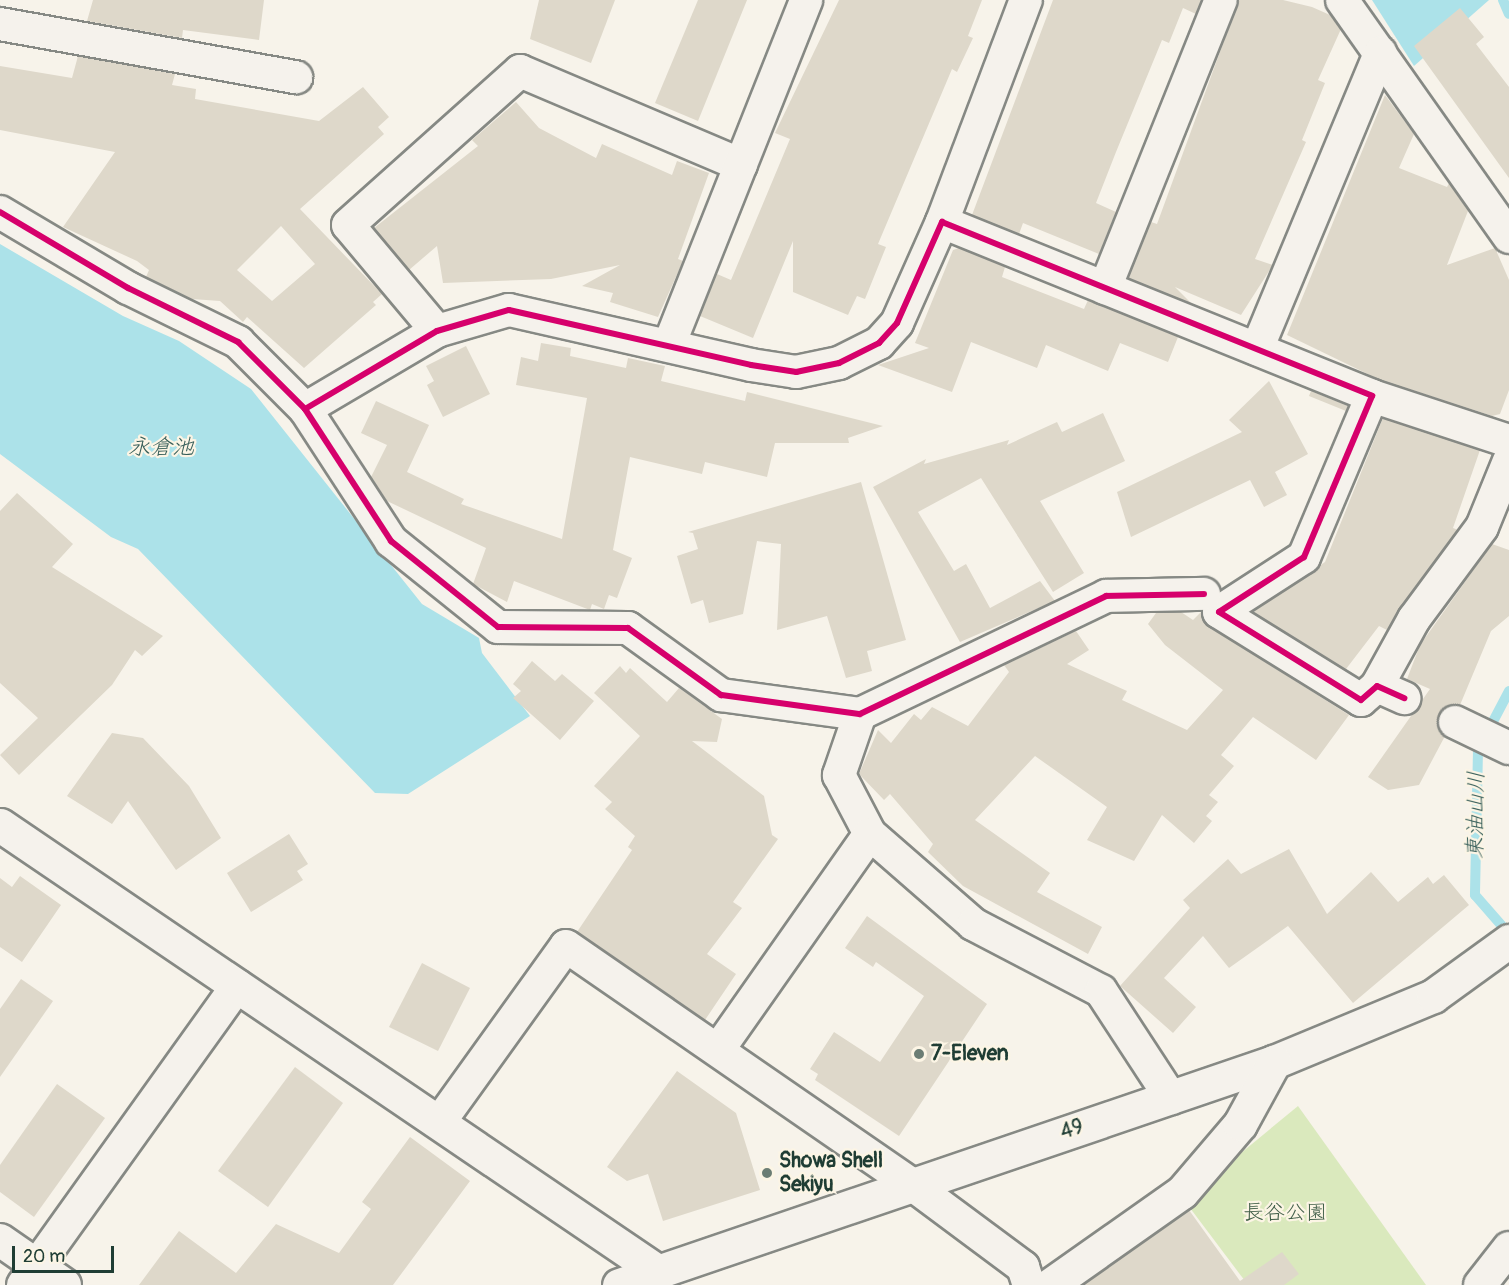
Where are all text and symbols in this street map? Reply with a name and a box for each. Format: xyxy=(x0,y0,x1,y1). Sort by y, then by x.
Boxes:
water label: 永倉池 xyxy=(128,435,194,461)
water label: 東油山川 xyxy=(1462,771,1490,859)
place label: 7-Eleven xyxy=(931,1041,1009,1067)
marker: 7-Eleven xyxy=(912,1047,926,1061)
street label: 49 xyxy=(1057,1114,1087,1146)
place label: Showa Shell Sekiyu xyxy=(779,1148,883,1198)
marker: Showa Shell Sekiyu xyxy=(760,1166,774,1180)
park label: 長谷公園 xyxy=(1243,1200,1327,1226)
scale bar xyxy=(15,1234,117,1272)
text: 20 m xyxy=(23,1245,65,1268)

